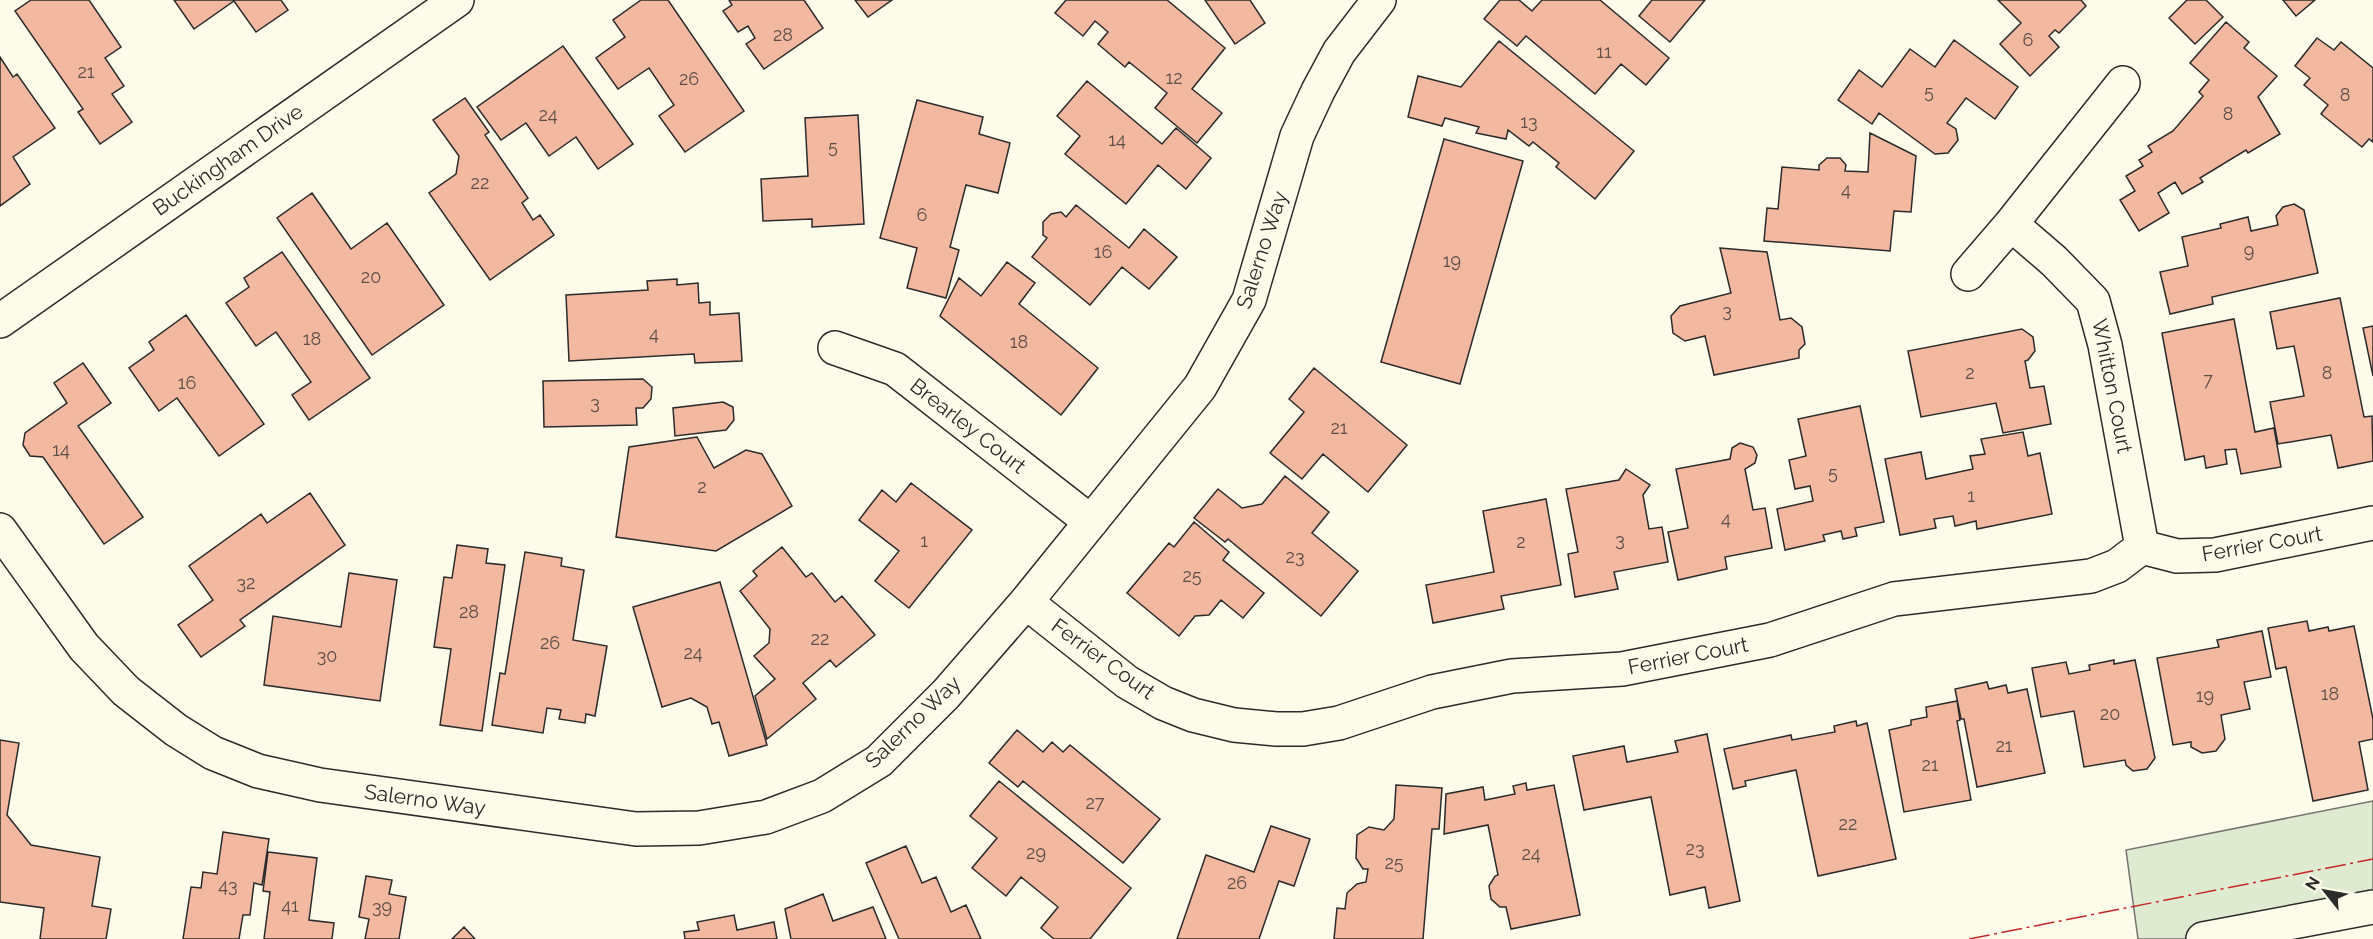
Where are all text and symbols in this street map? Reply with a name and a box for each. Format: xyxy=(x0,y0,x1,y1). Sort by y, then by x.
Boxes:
house number: 28 xyxy=(773,24,793,45)
house number: 6 xyxy=(2023,29,2034,50)
house number: 11 xyxy=(1596,41,1612,62)
house number: 21 xyxy=(77,61,95,82)
house number: 12 xyxy=(1165,67,1183,88)
house number: 26 xyxy=(679,68,699,89)
house number: 5 xyxy=(1924,81,1934,102)
house number: 8 xyxy=(2340,84,2350,105)
street label: Buckingham Drive xyxy=(148,98,308,221)
house number: 8 xyxy=(2223,103,2233,124)
house number: 24 xyxy=(538,104,558,125)
house number: 13 xyxy=(1520,111,1538,132)
house number: 14 xyxy=(1108,129,1126,150)
house number: 5 xyxy=(828,136,838,157)
house number: 22 xyxy=(471,172,489,193)
house number: 4 xyxy=(1841,179,1851,200)
street label: Salerno Way xyxy=(1231,188,1292,312)
house number: 6 xyxy=(917,204,928,225)
house number: 9 xyxy=(2244,240,2254,261)
house number: 16 xyxy=(1094,241,1112,262)
house number: 19 xyxy=(1443,250,1461,271)
house number: 20 xyxy=(361,266,381,287)
house number: 3 xyxy=(1722,300,1732,321)
street label: Whitton Court xyxy=(2087,317,2138,455)
house number: 4 xyxy=(649,323,659,344)
house number: 18 xyxy=(303,328,321,349)
house number: 18 xyxy=(1010,331,1028,352)
house number: 2 xyxy=(1965,362,1975,383)
house number: 8 xyxy=(2322,362,2332,383)
house number: 7 xyxy=(2203,369,2213,390)
house number: 16 xyxy=(178,372,196,393)
street label: Brearley Court xyxy=(906,373,1031,479)
house number: 3 xyxy=(590,392,600,413)
house number: 21 xyxy=(1330,417,1348,438)
house number: 14 xyxy=(52,439,70,460)
house number: 5 xyxy=(1828,462,1838,483)
house number: 2 xyxy=(697,476,707,497)
house number: 1 xyxy=(1967,485,1975,506)
house number: 4 xyxy=(1721,508,1731,529)
street label: Ferrier Court xyxy=(2200,521,2324,566)
house number: 3 xyxy=(1615,529,1625,550)
house number: 1 xyxy=(920,530,928,551)
house number: 2 xyxy=(1516,531,1526,552)
house number: 23 xyxy=(1286,546,1305,567)
house number: 25 xyxy=(1182,565,1202,586)
house number: 32 xyxy=(237,572,256,593)
house number: 28 xyxy=(459,601,479,622)
street label: Ferrier Court xyxy=(1047,613,1160,704)
house number: 22 xyxy=(811,628,829,649)
house number: 26 xyxy=(540,632,560,653)
street label: Ferrier Court xyxy=(1626,632,1750,679)
house number: 24 xyxy=(683,642,703,663)
house number: 30 xyxy=(317,645,337,666)
street label: Salerno Way xyxy=(860,670,965,773)
house number: 18 xyxy=(2321,683,2339,704)
house number: 19 xyxy=(2196,685,2214,706)
house number: 20 xyxy=(2100,703,2120,724)
house number: 21 xyxy=(1995,735,2013,756)
house number: 21 xyxy=(1921,754,1939,775)
street label: Salerno Way xyxy=(363,779,487,820)
house number: 27 xyxy=(1085,792,1105,813)
house number: 22 xyxy=(1839,813,1857,834)
house number: 23 xyxy=(1686,838,1705,859)
house number: 29 xyxy=(1026,842,1046,863)
house number: 24 xyxy=(1521,843,1541,864)
house number: 25 xyxy=(1384,852,1404,873)
north arrow xyxy=(2295,861,2355,921)
house number: 26 xyxy=(1227,872,1247,893)
text: N xyxy=(2301,873,2324,894)
house number: 43 xyxy=(218,875,238,896)
house number: 41 xyxy=(281,895,299,916)
house number: 39 xyxy=(372,896,392,917)

